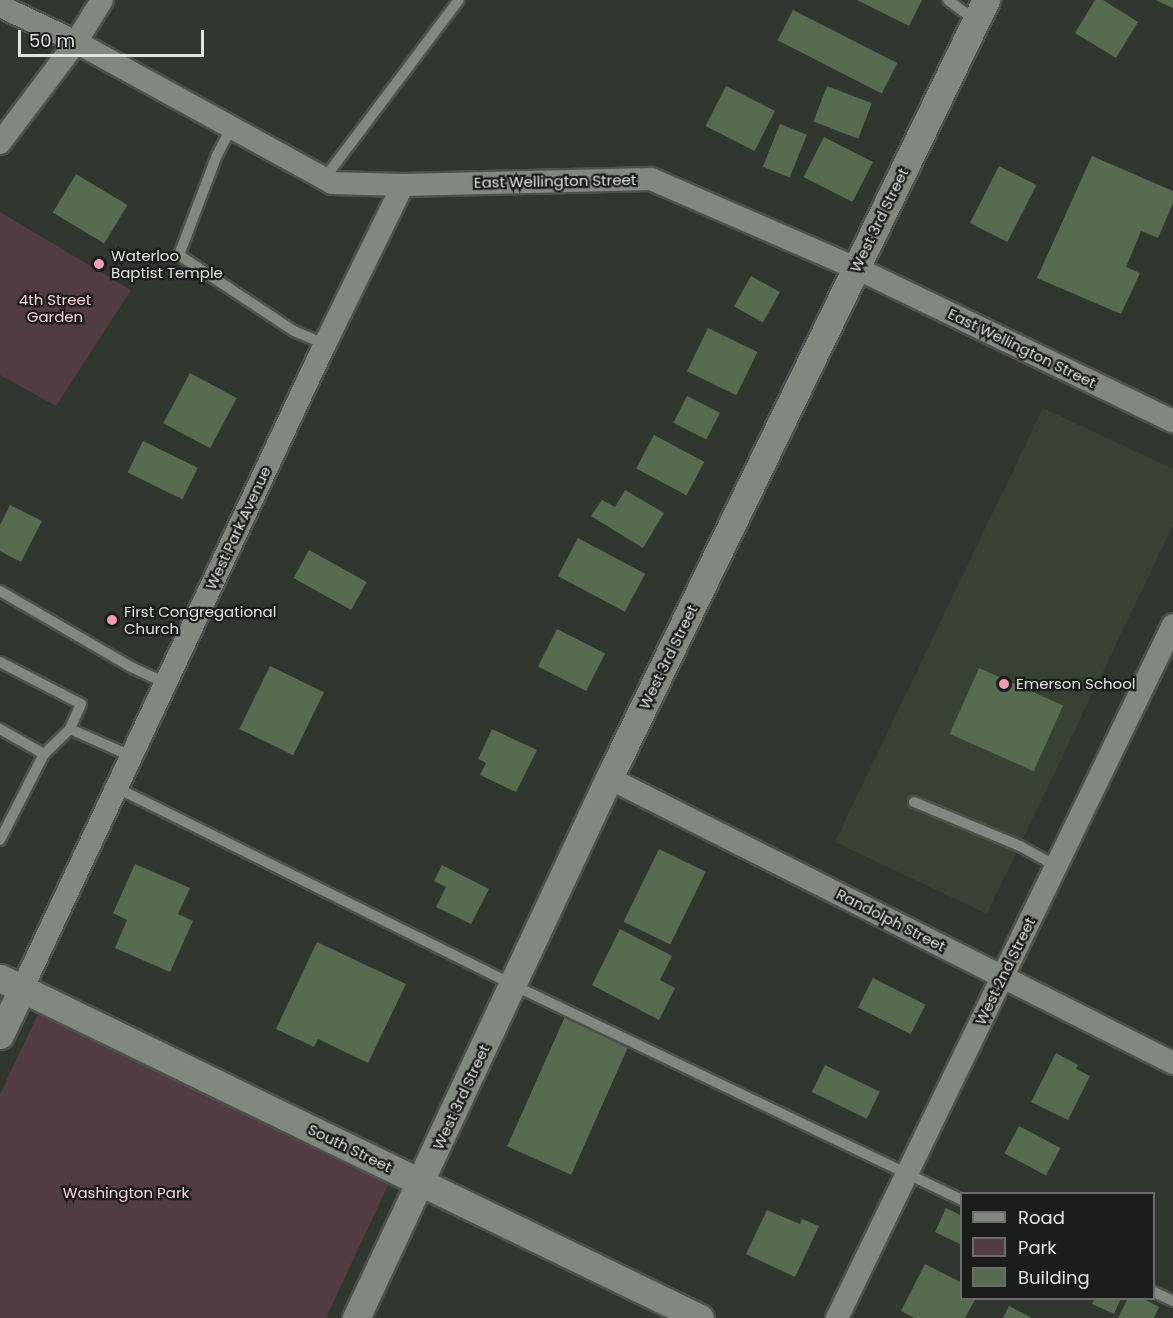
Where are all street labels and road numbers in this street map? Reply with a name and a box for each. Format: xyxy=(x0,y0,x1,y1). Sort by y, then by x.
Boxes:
street label: West 3rd Street xyxy=(846,165,912,275)
street label: East Wellington Street xyxy=(474,171,636,191)
street label: East Wellington Street xyxy=(945,304,1099,392)
street label: West Park Avenue xyxy=(202,464,274,592)
street label: West 3rd Street xyxy=(635,602,701,712)
street label: Randolph Street xyxy=(833,885,949,955)
street label: West 2nd Street xyxy=(971,914,1039,1028)
street label: West 3rd Street xyxy=(429,1042,493,1152)
street label: South Street xyxy=(305,1120,395,1176)

